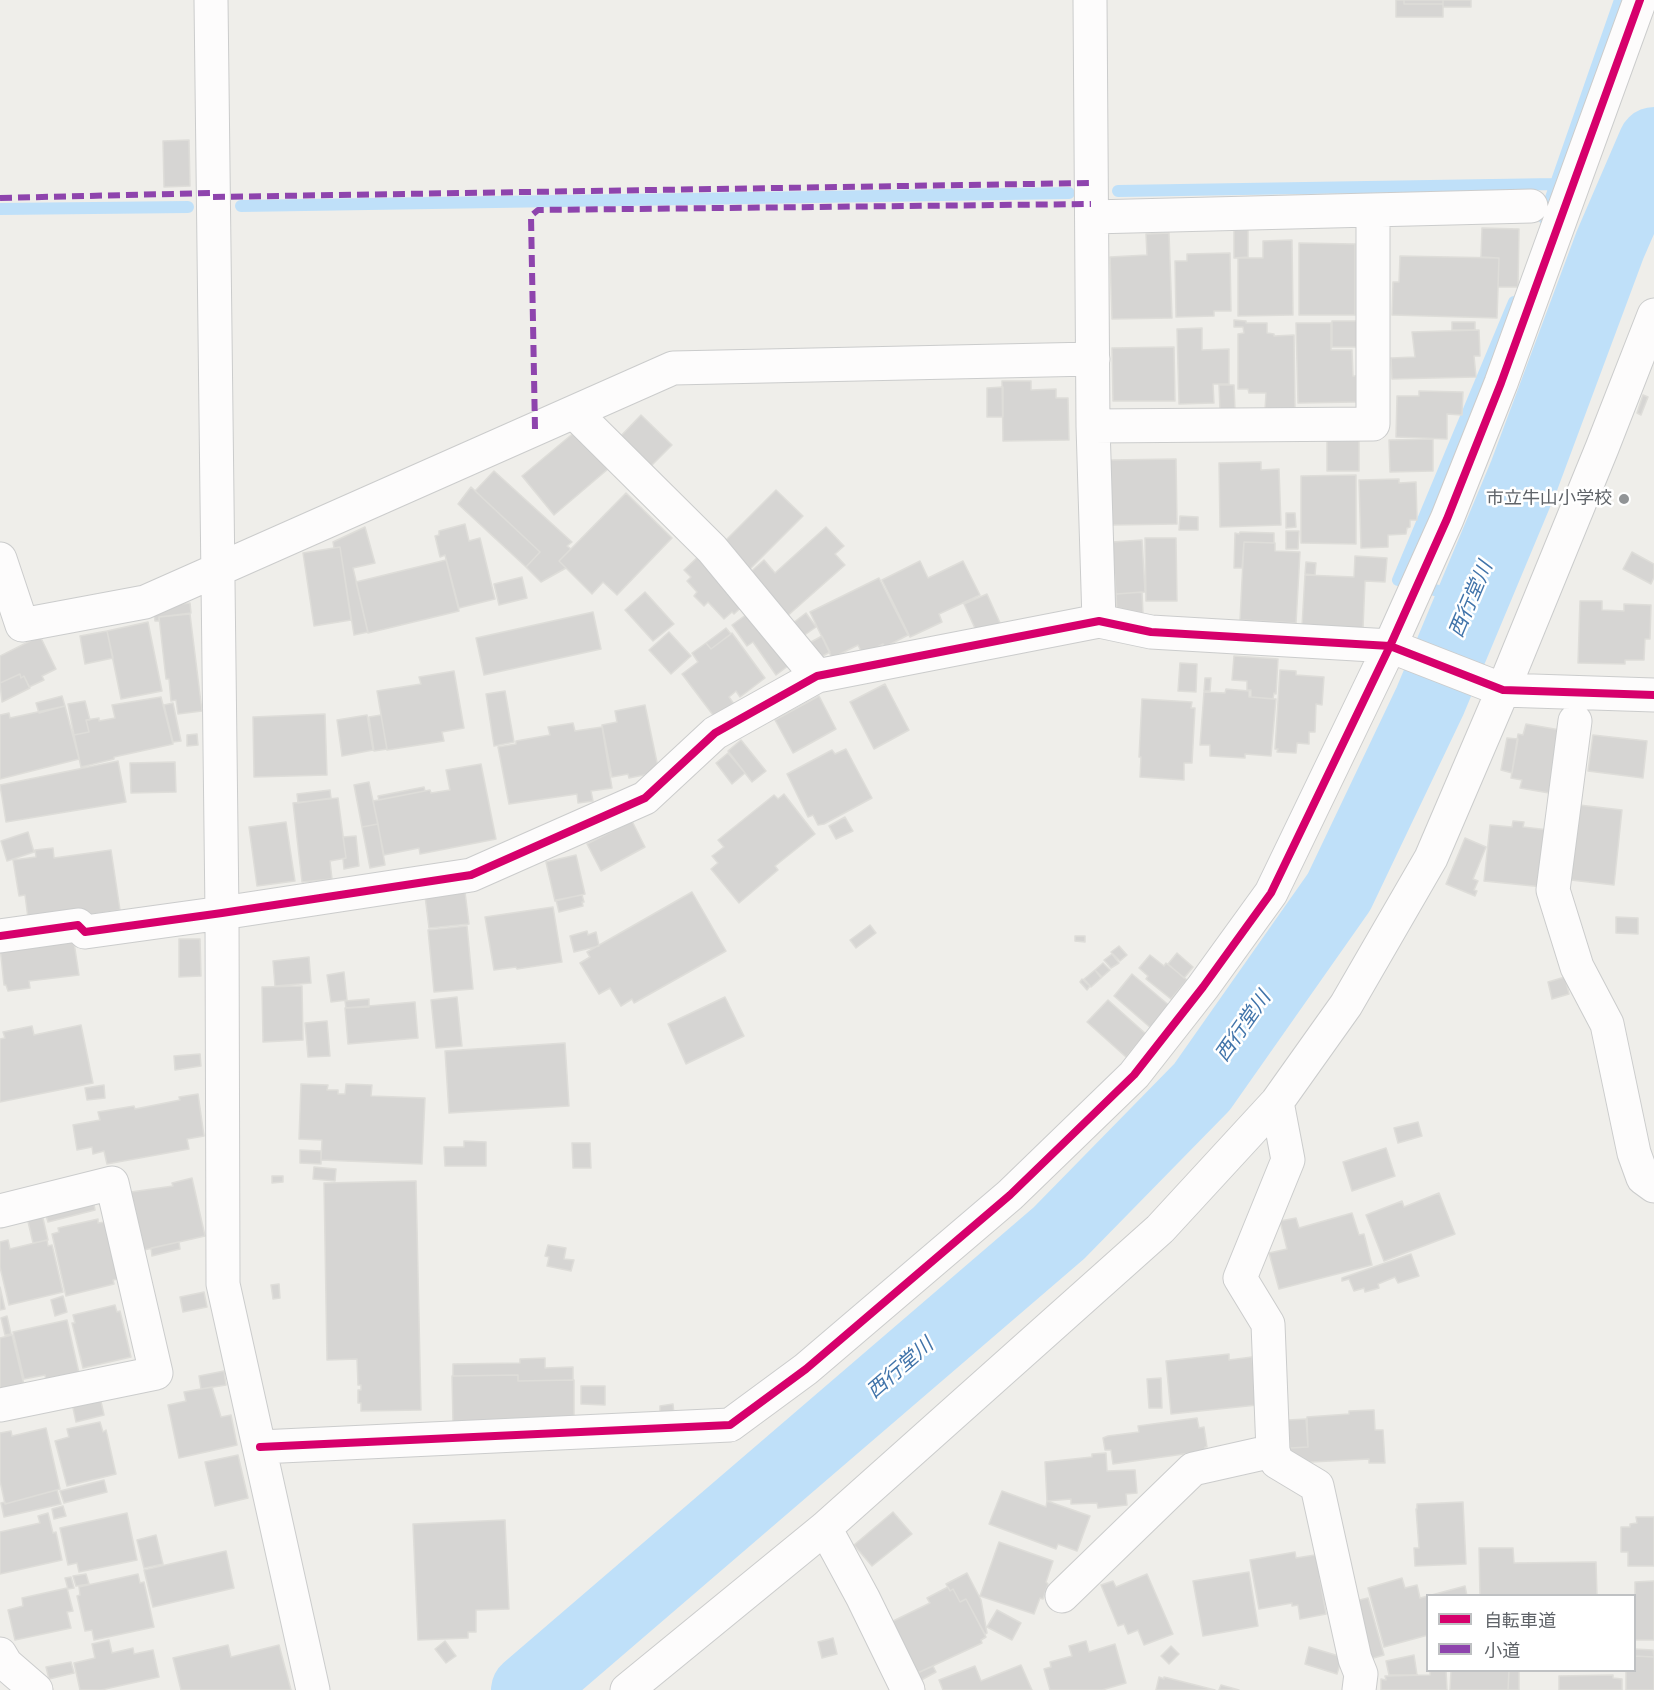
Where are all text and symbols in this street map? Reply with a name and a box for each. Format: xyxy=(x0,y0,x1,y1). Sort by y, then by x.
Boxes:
place label: 市立牛山小学校 xyxy=(1486,488,1612,510)
marker: 市立牛山小学校 xyxy=(1617,492,1631,506)
water label: 西行堂川 xyxy=(1445,558,1499,642)
water label: 西行堂川 xyxy=(1211,987,1277,1067)
water label: 西行堂川 xyxy=(863,1334,939,1404)
legend xyxy=(1426,1594,1636,1672)
text: 自転車道 xyxy=(1484,1611,1556,1632)
text: 小道 xyxy=(1484,1641,1520,1662)

